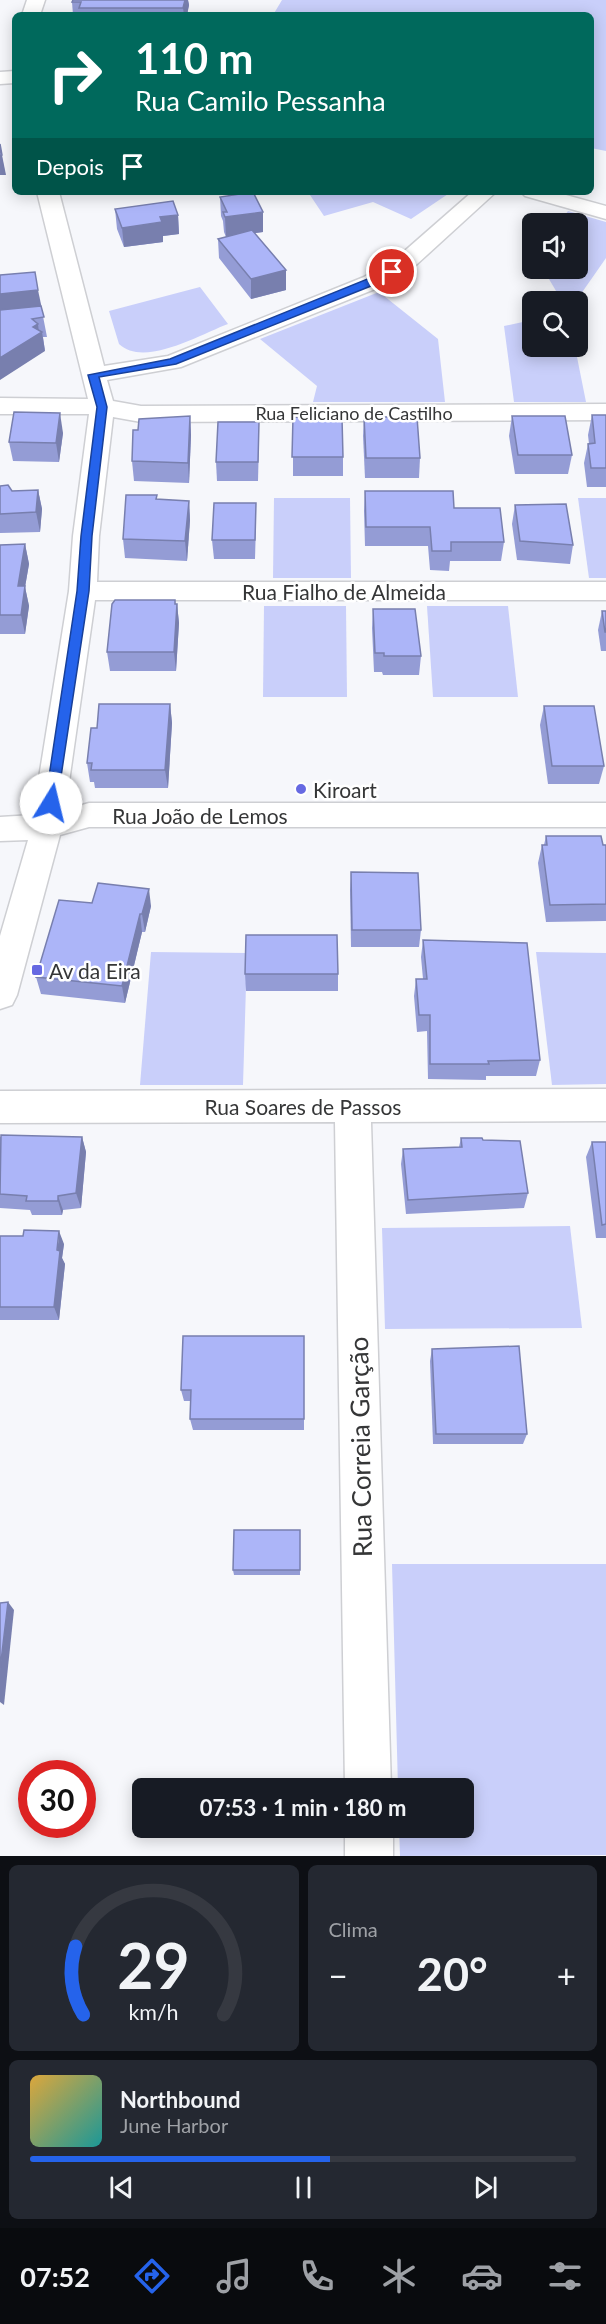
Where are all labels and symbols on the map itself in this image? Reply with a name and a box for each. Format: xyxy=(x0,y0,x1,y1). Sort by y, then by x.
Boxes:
pin xyxy=(366,246,417,297)
street label: Rua Feliciano de Castilho xyxy=(255,402,453,424)
street label: Rua Fialho de Almeida xyxy=(242,579,446,604)
position arrow xyxy=(19,771,83,835)
place label: Kiroart xyxy=(313,777,377,802)
marker: Kiroart xyxy=(294,782,308,796)
street label: Rua João de Lemos xyxy=(112,803,288,828)
place label: Av da Eira xyxy=(49,958,141,983)
marker: Av da Eira xyxy=(30,963,44,977)
street label: Rua Soares de Passos xyxy=(205,1094,401,1119)
street label: Rua Correia Garção xyxy=(342,1336,378,1558)
speed limit sign: 30 xyxy=(18,1760,96,1838)

